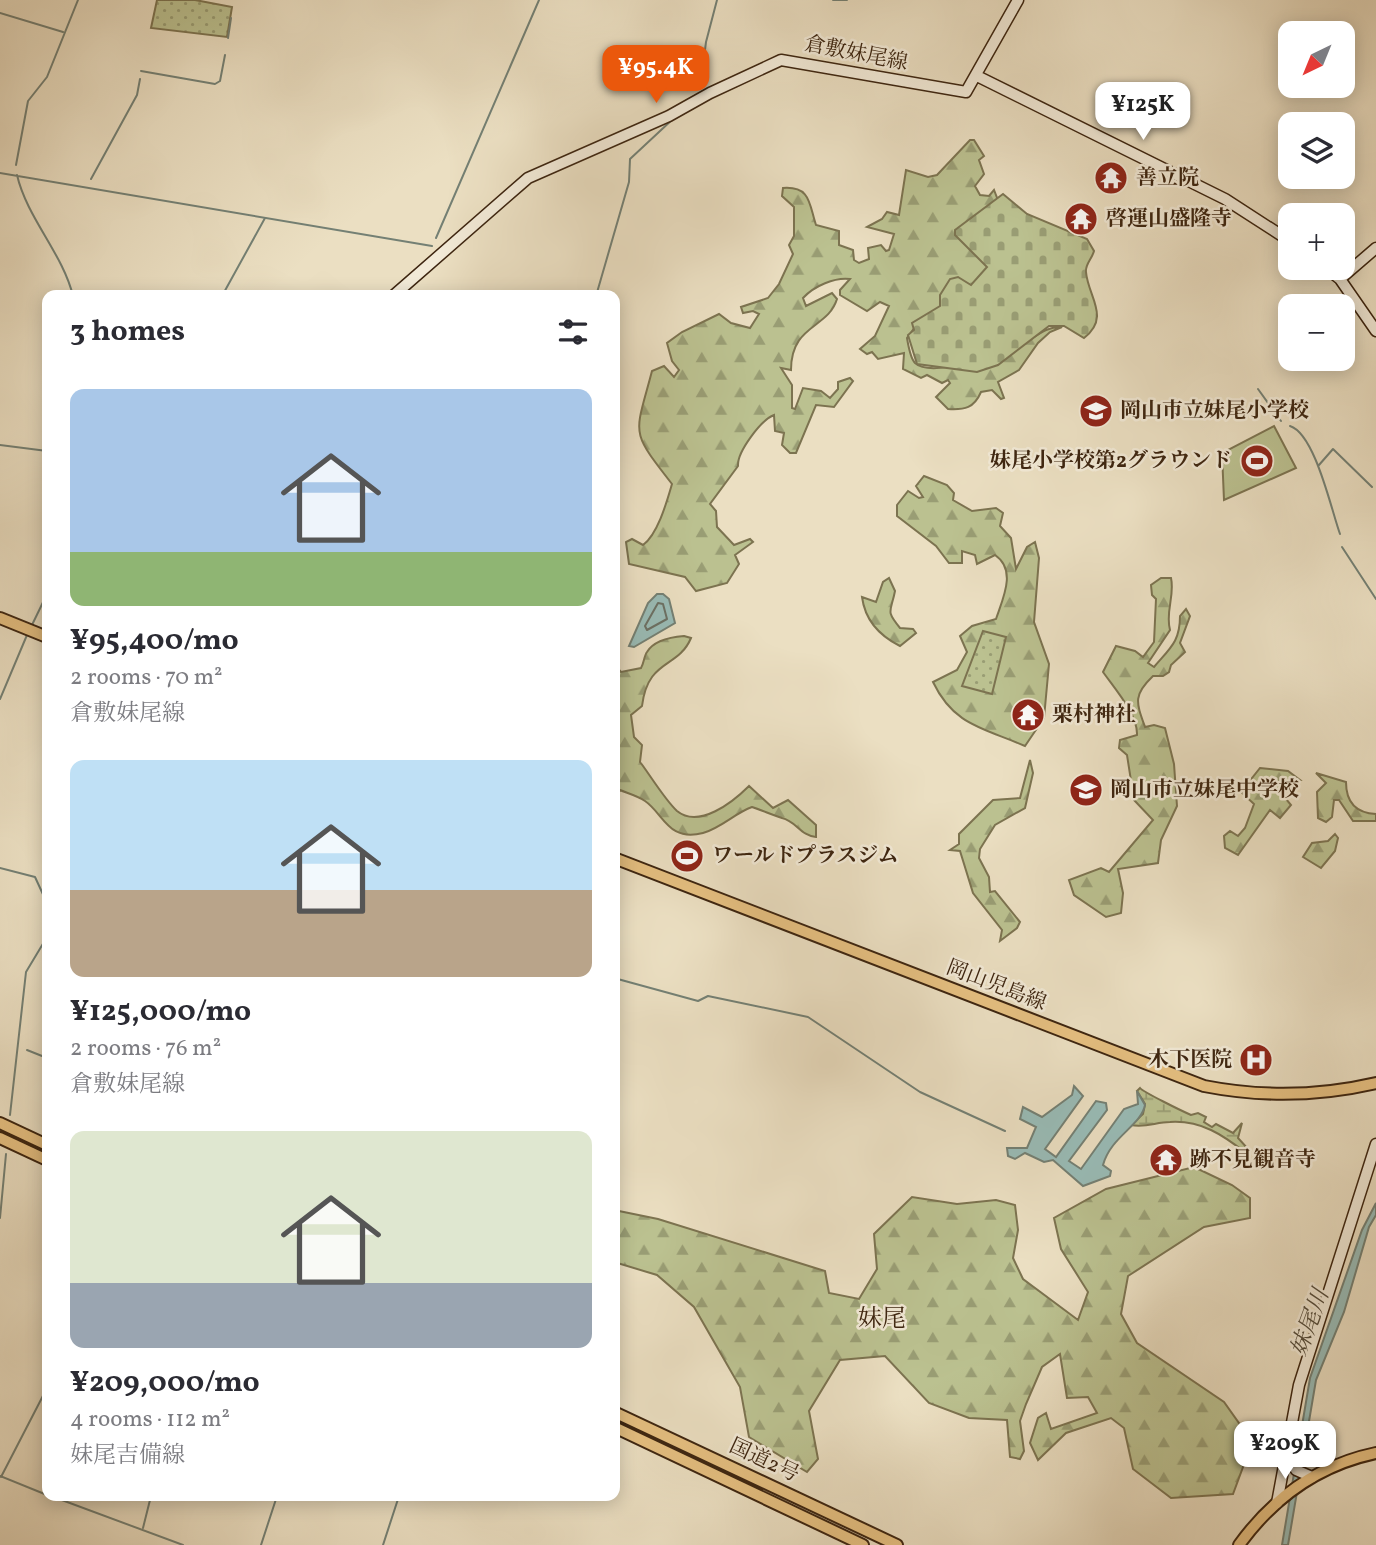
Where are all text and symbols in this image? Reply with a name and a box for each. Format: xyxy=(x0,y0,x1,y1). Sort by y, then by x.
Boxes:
north arrow xyxy=(1278,21,1354,98)
map controls xyxy=(1278,21,1355,371)
street label: 倉敷妹尾線 xyxy=(802,30,910,78)
pin: ¥95.4K xyxy=(599,46,713,105)
text: ¥95.4K xyxy=(618,52,694,84)
pin: ¥125K xyxy=(1094,82,1192,142)
text: ¥125K xyxy=(1111,89,1175,121)
button: layers xyxy=(1278,112,1355,189)
temple icon: 善立院 xyxy=(1092,159,1130,197)
place label: 善立院 xyxy=(1136,164,1199,193)
temple icon: 啓運山盛隆寺 xyxy=(1062,200,1100,238)
button: + xyxy=(1278,203,1355,280)
place label: 啓運山盛隆寺 xyxy=(1106,205,1232,234)
button: − xyxy=(1278,294,1355,371)
text: 3 homes xyxy=(70,311,185,353)
icon: filters xyxy=(554,313,592,351)
school or university icon: 岡山市立妹尾小学校 xyxy=(1077,392,1115,430)
place label: 岡山市立妹尾小学校 xyxy=(1120,397,1309,426)
icon: home xyxy=(268,435,394,561)
sports icon: 妹尾小学校第2グラウンド xyxy=(1238,442,1276,480)
place label: 妹尾小学校第2グラウンド xyxy=(990,447,1232,476)
text: ¥95,400/mo xyxy=(70,620,239,662)
text: 2 rooms · 70 m² xyxy=(70,662,223,694)
temple icon: 栗村神社 xyxy=(1009,696,1047,734)
text: 倉敷妹尾線 xyxy=(70,698,185,730)
place label: 栗村神社 xyxy=(1052,701,1136,730)
school or university icon: 岡山市立妹尾中学校 xyxy=(1067,771,1105,809)
place label: 岡山市立妹尾中学校 xyxy=(1110,776,1299,805)
icon: home xyxy=(268,806,394,932)
sports icon: ワールドプラスジム xyxy=(668,837,706,875)
place label: ワールドプラスジム xyxy=(712,842,898,871)
street label: 岡山児島線 xyxy=(942,954,1050,1018)
text: ¥125,000/mo xyxy=(70,991,251,1033)
text: 2 rooms · 76 m² xyxy=(70,1033,221,1065)
hospital icon: 木下医院 xyxy=(1237,1041,1275,1079)
place label: 木下医院 xyxy=(1148,1046,1232,1075)
text: 倉敷妹尾線 xyxy=(70,1069,185,1101)
temple icon: 跡不見観音寺 xyxy=(1147,1141,1185,1179)
place label: 跡不見観音寺 xyxy=(1190,1146,1316,1175)
icon: home xyxy=(268,1177,394,1303)
water label: 妹尾川 xyxy=(1284,1282,1339,1361)
district label: 妹尾 xyxy=(858,1303,906,1337)
text: ¥209,000/mo xyxy=(70,1362,260,1404)
text: 4 rooms · 112 m² xyxy=(70,1404,230,1436)
pin: ¥209K xyxy=(1236,1422,1334,1481)
text: ¥209K xyxy=(1250,1428,1320,1460)
street label: 国道2号 xyxy=(724,1432,804,1490)
text: 妹尾吉備線 xyxy=(70,1440,185,1472)

